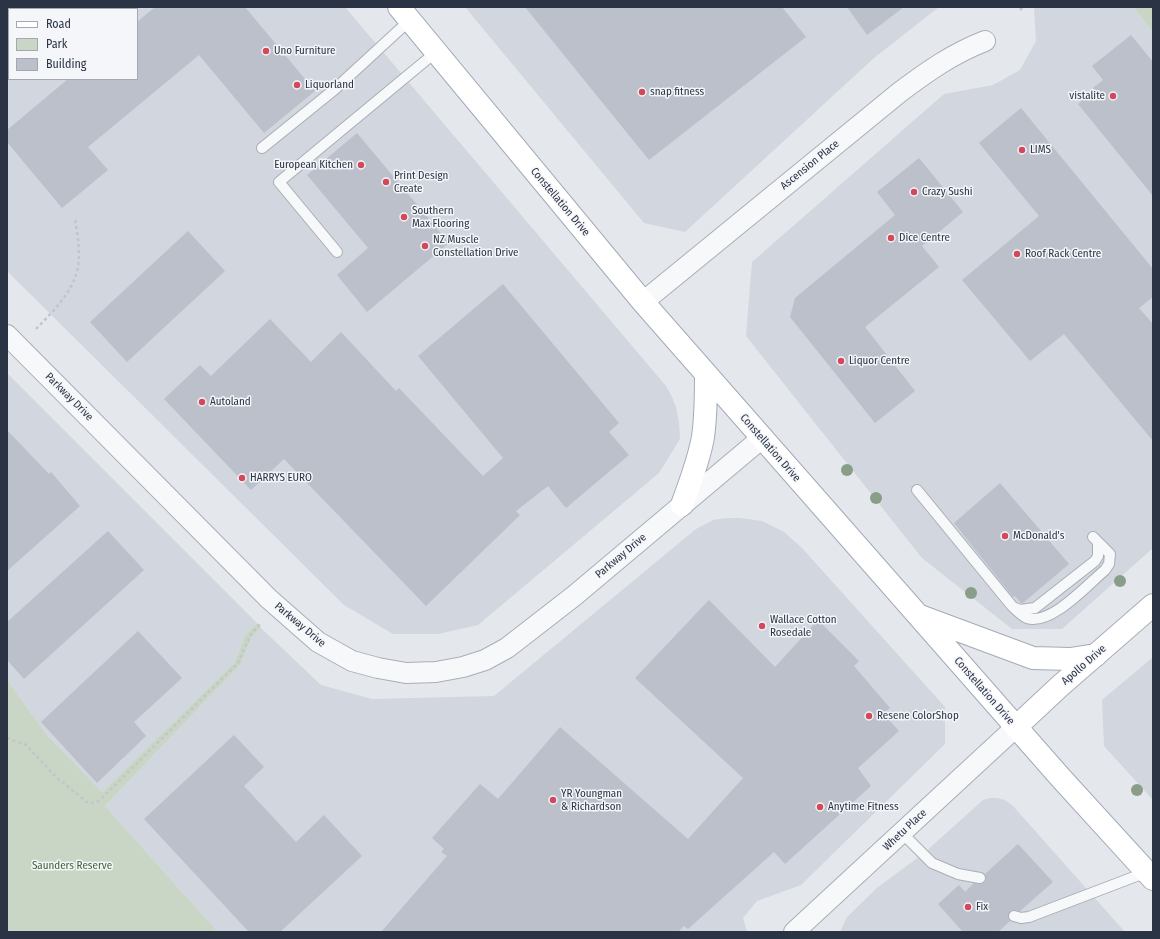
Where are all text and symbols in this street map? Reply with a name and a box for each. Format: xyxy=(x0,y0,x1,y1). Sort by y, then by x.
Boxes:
legend xyxy=(8,8,138,80)
text: Road xyxy=(46,17,71,31)
text: Park xyxy=(46,37,67,51)
place label: Uno Furniture xyxy=(274,44,336,58)
marker: Uno Furniture xyxy=(261,46,271,56)
text: Building xyxy=(46,57,86,71)
place label: Liquorland xyxy=(305,78,354,92)
marker: Liquorland xyxy=(292,80,302,90)
place label: snap fitness xyxy=(650,85,704,99)
marker: snap fitness xyxy=(637,87,647,97)
place label: vistalite xyxy=(1069,89,1105,103)
marker: vistalite xyxy=(1108,91,1118,101)
street label: Ascension Place xyxy=(778,137,842,193)
place label: LIMS xyxy=(1030,143,1051,157)
marker: LIMS xyxy=(1017,145,1027,155)
place label: European Kitchen xyxy=(274,158,353,172)
marker: European Kitchen xyxy=(356,160,366,170)
street label: Constellation Drive xyxy=(527,165,593,239)
place label: Print Design Create xyxy=(394,169,448,195)
marker: Print Design Create xyxy=(381,177,391,187)
place label: Crazy Sushi xyxy=(922,185,973,199)
marker: Crazy Sushi xyxy=(909,187,919,197)
place label: Southern Max Flooring xyxy=(412,204,469,230)
marker: Southern Max Flooring xyxy=(399,212,409,222)
place label: Dice Centre xyxy=(899,231,950,245)
place label: NZ Muscle Constellation Drive xyxy=(433,233,518,259)
marker: Dice Centre xyxy=(886,233,896,243)
marker: NZ Muscle Constellation Drive xyxy=(420,241,430,251)
place label: Roof Rack Centre xyxy=(1025,247,1101,261)
marker: Roof Rack Centre xyxy=(1012,249,1022,259)
place label: Liquor Centre xyxy=(849,354,910,368)
marker: Liquor Centre xyxy=(836,356,846,366)
street label: Parkway Drive xyxy=(42,370,96,424)
place label: Autoland xyxy=(210,395,251,409)
marker: Autoland xyxy=(197,397,207,407)
street label: Constellation Drive xyxy=(737,411,803,485)
place label: HARRYS EURO xyxy=(250,471,312,485)
marker: HARRYS EURO xyxy=(237,473,247,483)
place label: McDonald's xyxy=(1013,529,1064,543)
street label: Parkway Drive xyxy=(593,531,649,581)
marker: McDonald's xyxy=(1000,531,1010,541)
street label: Parkway Drive xyxy=(272,600,328,650)
place label: Wallace Cotton Rosedale xyxy=(770,613,837,639)
marker: Wallace Cotton Rosedale xyxy=(757,621,767,631)
street label: Apollo Drive xyxy=(1059,642,1109,688)
street label: Constellation Drive xyxy=(951,654,1017,728)
place label: Resene ColorShop xyxy=(877,709,959,723)
marker: Resene ColorShop xyxy=(864,711,874,721)
place label: YR Youngman & Richardson xyxy=(561,787,622,813)
marker: YR Youngman & Richardson xyxy=(548,795,558,805)
place label: Anytime Fitness xyxy=(828,800,899,814)
marker: Anytime Fitness xyxy=(815,802,825,812)
street label: Whetu Place xyxy=(880,806,930,854)
park label: Saunders Reserve xyxy=(32,859,112,873)
place label: Fix xyxy=(976,900,988,914)
marker: Fix xyxy=(963,902,973,912)

